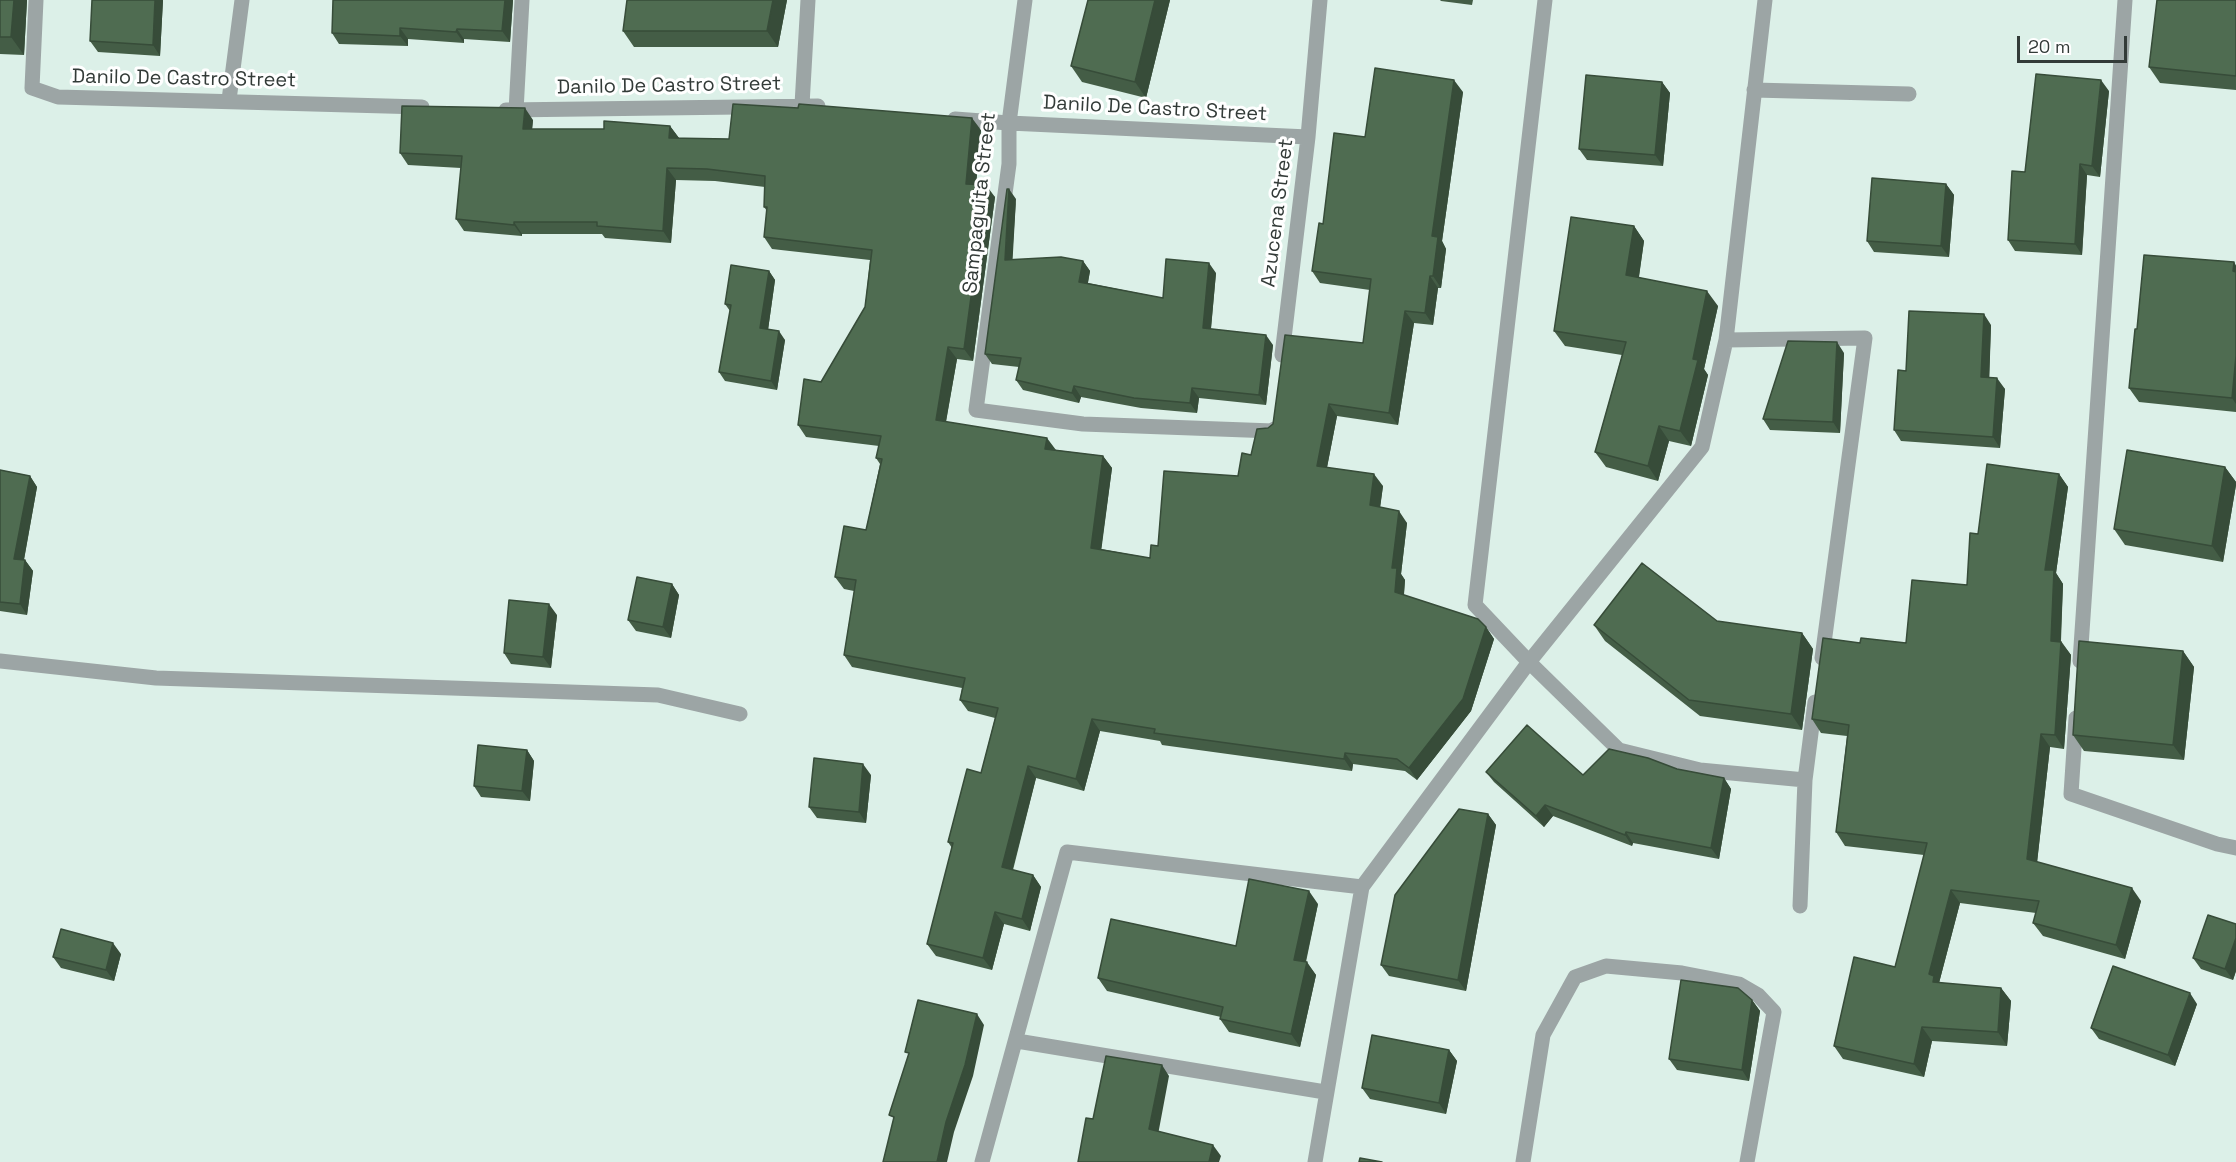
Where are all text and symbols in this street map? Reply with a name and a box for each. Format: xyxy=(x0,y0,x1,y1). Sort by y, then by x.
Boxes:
scale bar xyxy=(2020,24,2130,62)
text: 20 m xyxy=(2028,35,2071,58)
street label: Danilo De Castro Street xyxy=(72,65,296,93)
street label: Danilo De Castro Street xyxy=(557,72,781,100)
street label: Danilo De Castro Street xyxy=(1042,91,1268,127)
street label: Sampaguita Street xyxy=(959,111,1001,295)
street label: Azucena Street xyxy=(1257,138,1299,288)

